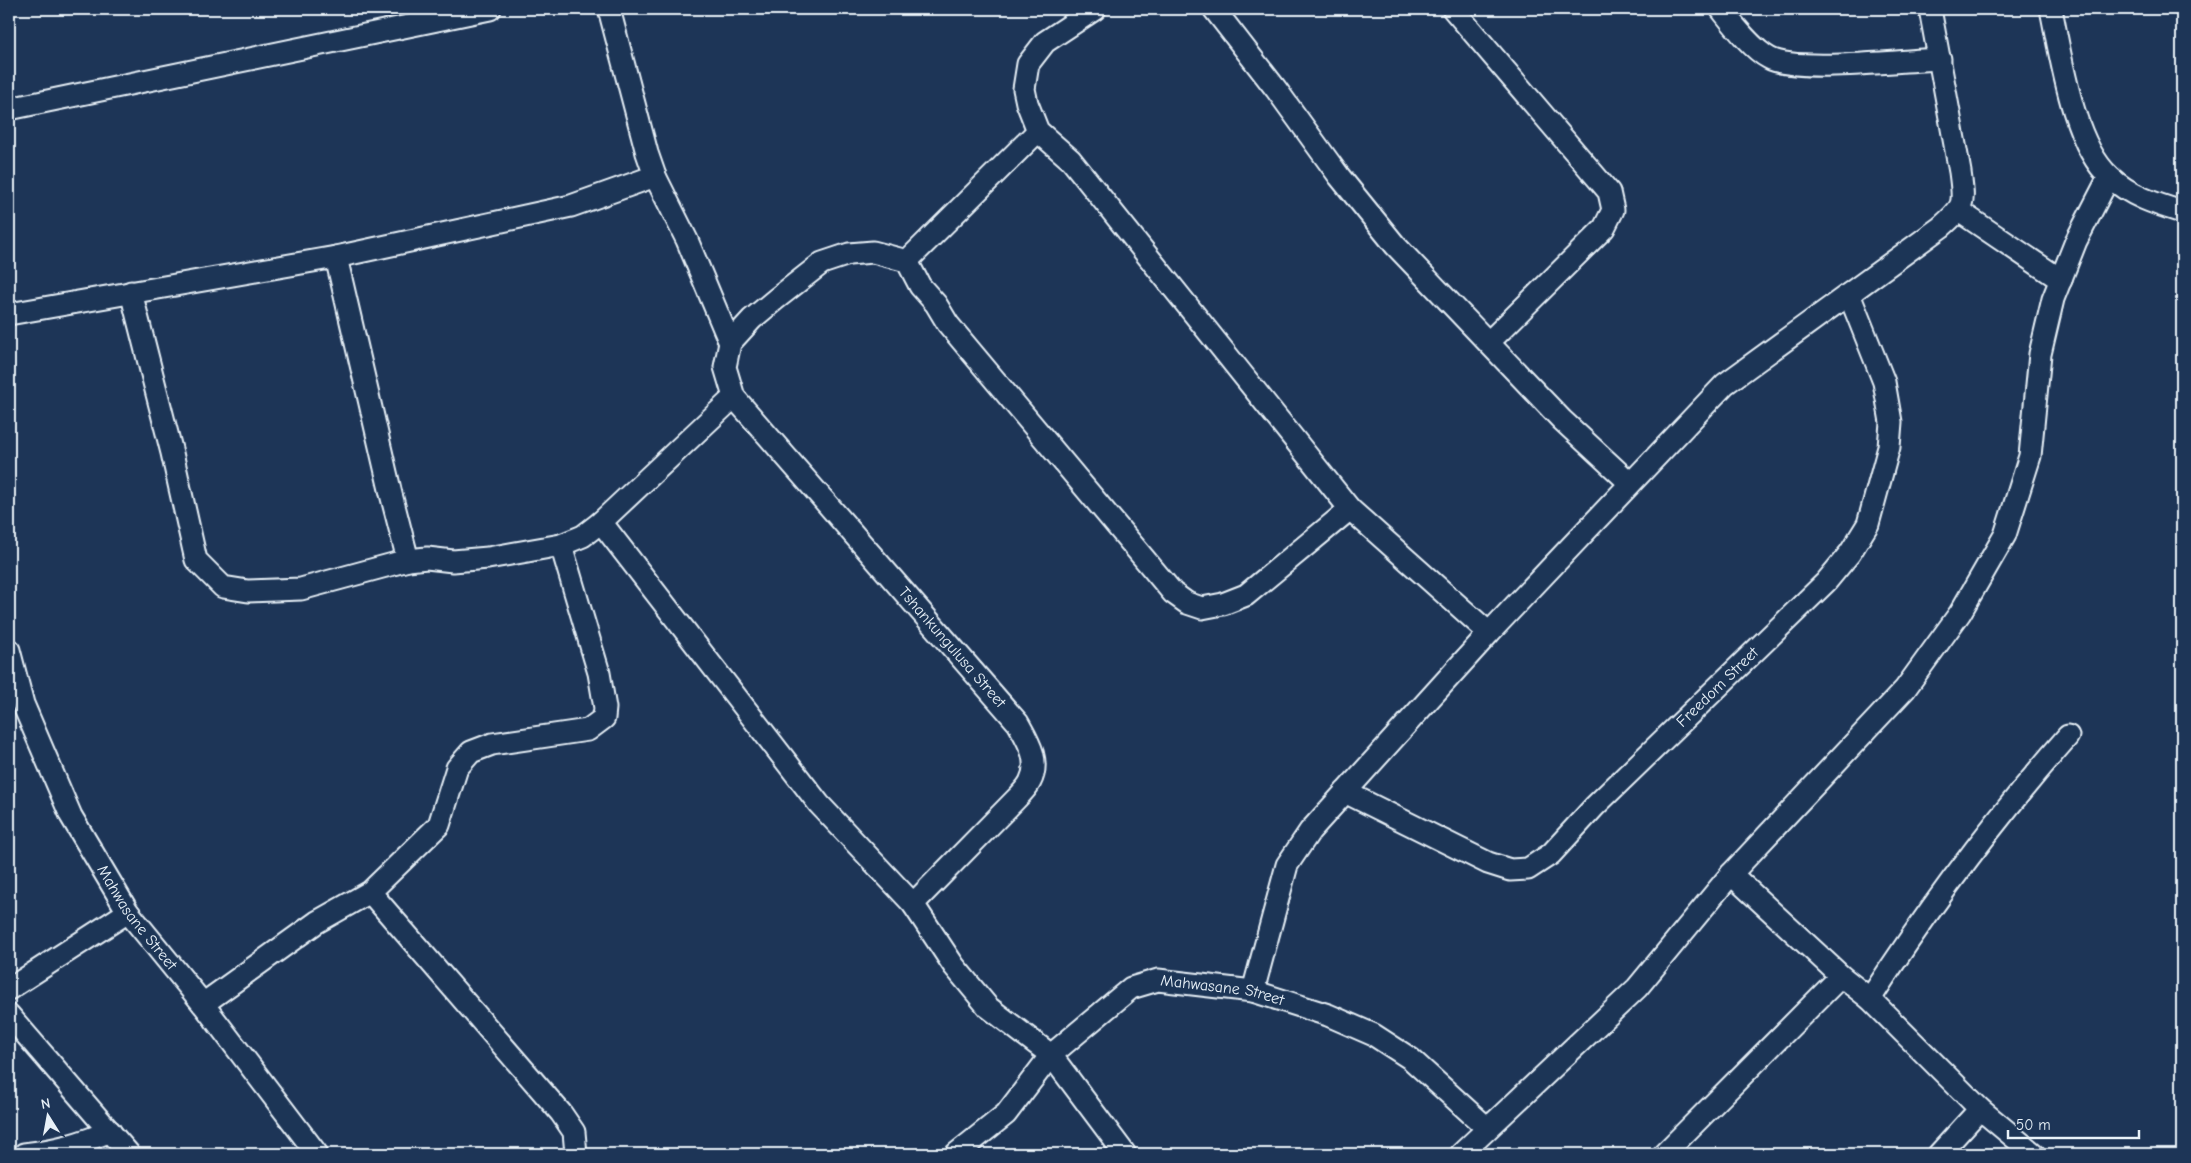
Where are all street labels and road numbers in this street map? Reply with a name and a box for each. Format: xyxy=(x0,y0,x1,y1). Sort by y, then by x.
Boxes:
street label: Tshankungulusa Street xyxy=(895,583,1010,712)
street label: Freedom Street xyxy=(1673,643,1763,731)
street label: Mahwasane Street xyxy=(93,862,181,974)
street label: Mahwasane Street xyxy=(1160,971,1287,1009)

